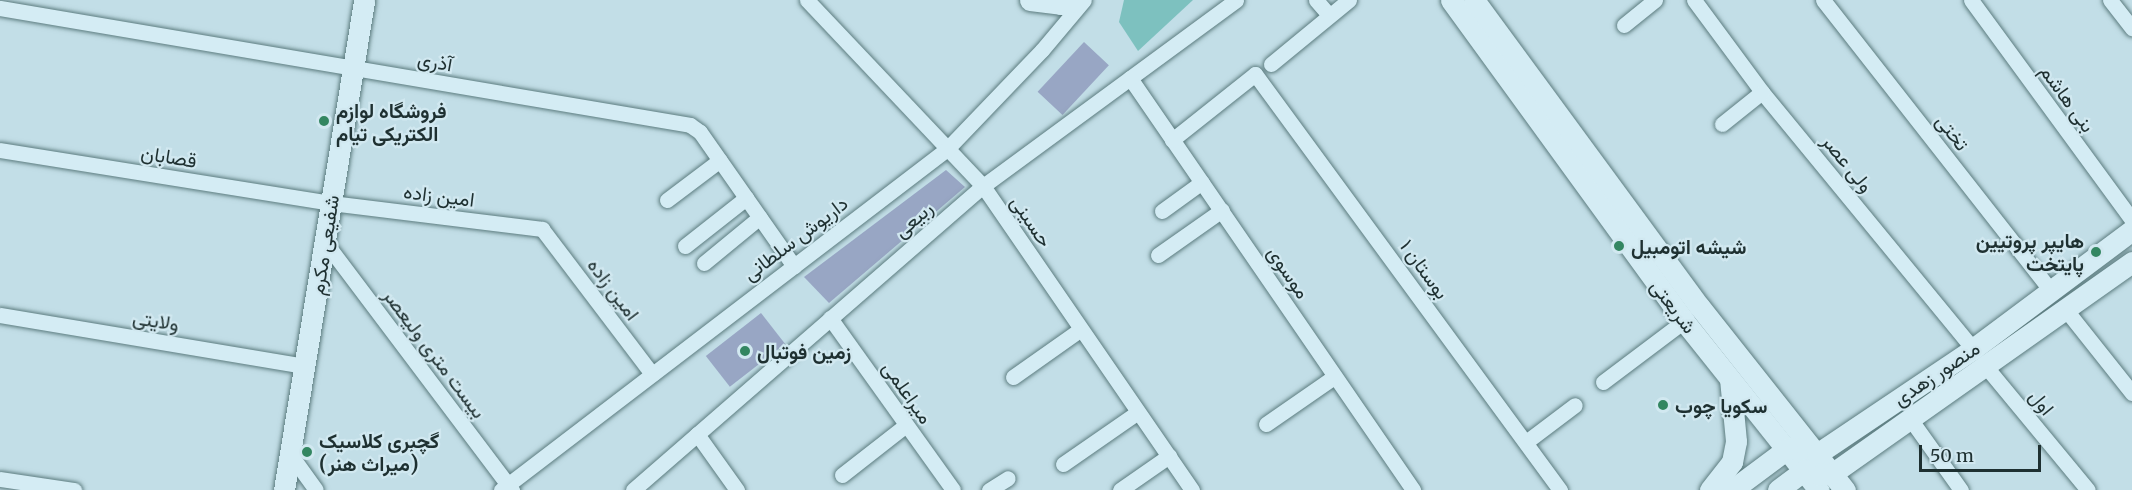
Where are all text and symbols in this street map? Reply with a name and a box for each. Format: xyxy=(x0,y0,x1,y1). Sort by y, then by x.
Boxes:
street label: آذری xyxy=(416,46,454,76)
street label: بنی هاشم xyxy=(2035,59,2101,137)
place label: فروشگاه لوازم الکتریکی تیام xyxy=(336,98,447,145)
street label: تختی xyxy=(1931,109,1975,155)
marker: فروشگاه لوازم الکتریکی تیام xyxy=(317,114,331,128)
street label: ولی عصر xyxy=(1817,129,1879,197)
street label: قصابان xyxy=(139,140,199,172)
street label: امين زاده xyxy=(402,179,476,211)
street label: داریوش سلطانی xyxy=(738,191,852,285)
street label: حسینی xyxy=(1006,191,1058,251)
street label: شفیعی مکرم xyxy=(304,193,344,297)
street label: ربیعی xyxy=(889,196,937,242)
place label: هایپر پروتیین پایتخت xyxy=(1976,228,2084,275)
place label: شیشه اتومبیل xyxy=(1631,234,1746,258)
street label: بوستان ۱ xyxy=(1395,235,1455,303)
marker: شیشه اتومبیل xyxy=(1612,239,1626,253)
street label: موسوی xyxy=(1263,241,1315,303)
marker: هایپر پروتیین پایتخت xyxy=(2089,245,2103,259)
street label: امین زاده xyxy=(583,253,645,325)
street label: شریعتی xyxy=(1646,274,1702,338)
street label: بیست متری ولیعصر xyxy=(378,283,492,423)
street label: ولایتی xyxy=(131,305,181,335)
street label: منصور زهدی xyxy=(1888,335,1984,411)
place label: زمین فوتبال xyxy=(757,339,851,363)
marker: زمین فوتبال xyxy=(738,344,752,358)
street label: میراعلمی xyxy=(878,356,938,428)
street label: اول xyxy=(2024,384,2060,420)
place label: سکویا چوب xyxy=(1675,393,1767,417)
marker: سکویا چوب xyxy=(1656,398,1670,412)
place label: گچبری کلاسیک (میراث هنر) xyxy=(319,428,439,475)
scale bar xyxy=(1922,433,2044,471)
text: 50 m xyxy=(1930,444,1974,467)
marker: گچبری کلاسیک (میراث هنر) xyxy=(300,445,314,459)

